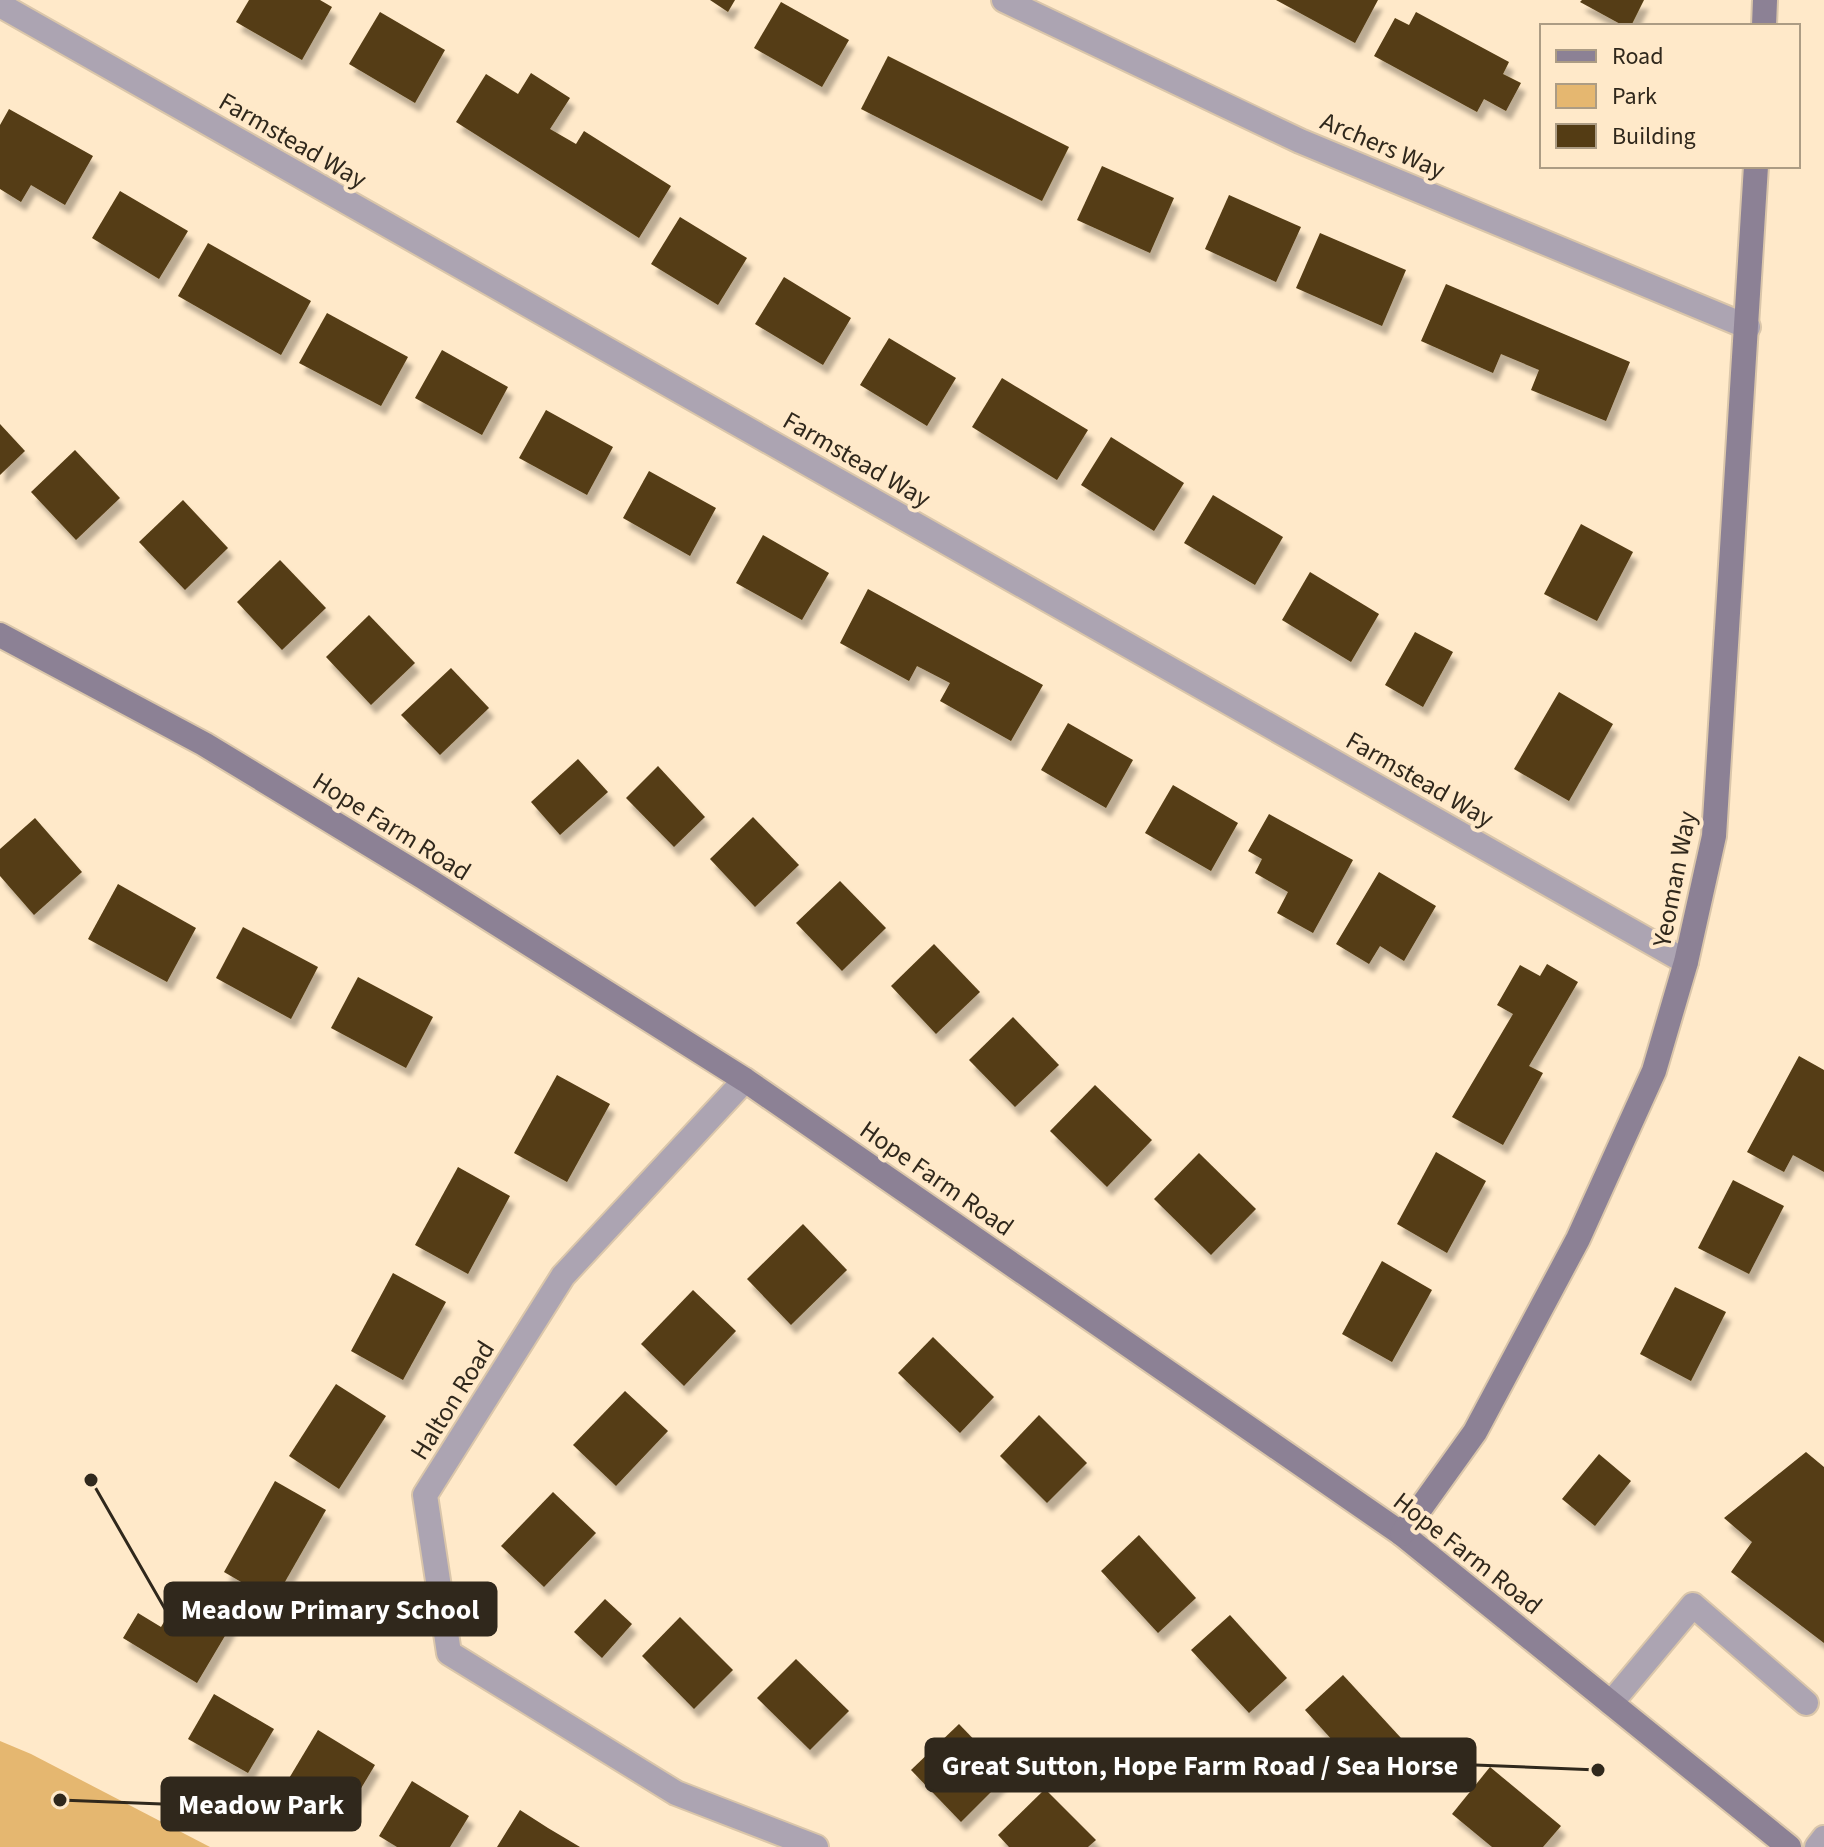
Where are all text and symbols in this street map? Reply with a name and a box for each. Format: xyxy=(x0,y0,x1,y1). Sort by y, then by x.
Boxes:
legend xyxy=(1540,24,1800,168)
text: Road xyxy=(1612,39,1664,74)
text: Park xyxy=(1612,79,1657,114)
street label: Farmstead Way xyxy=(212,83,373,198)
street label: Archers Way xyxy=(1315,103,1451,188)
text: Building xyxy=(1612,119,1696,154)
street label: Farmstead Way xyxy=(776,402,937,517)
street label: Farmstead Way xyxy=(1339,722,1500,837)
street label: Hope Farm Road xyxy=(306,763,478,890)
street label: Yeoman Way xyxy=(1643,808,1706,951)
street label: Hope Farm Road xyxy=(852,1112,1021,1245)
street label: Halton Road xyxy=(401,1333,504,1467)
street label: Hope Farm Road xyxy=(1385,1483,1550,1623)
callout: Meadow Primary School xyxy=(165,1583,496,1635)
text: Meadow Primary School xyxy=(181,1590,479,1630)
callout: Great Sutton, Hope Farm Road / Sea Horse xyxy=(926,1739,1475,1791)
text: Great Sutton, Hope Farm Road / Sea Horse xyxy=(942,1746,1458,1786)
callout: Meadow Park xyxy=(162,1778,360,1830)
text: Meadow Park xyxy=(178,1785,345,1825)

